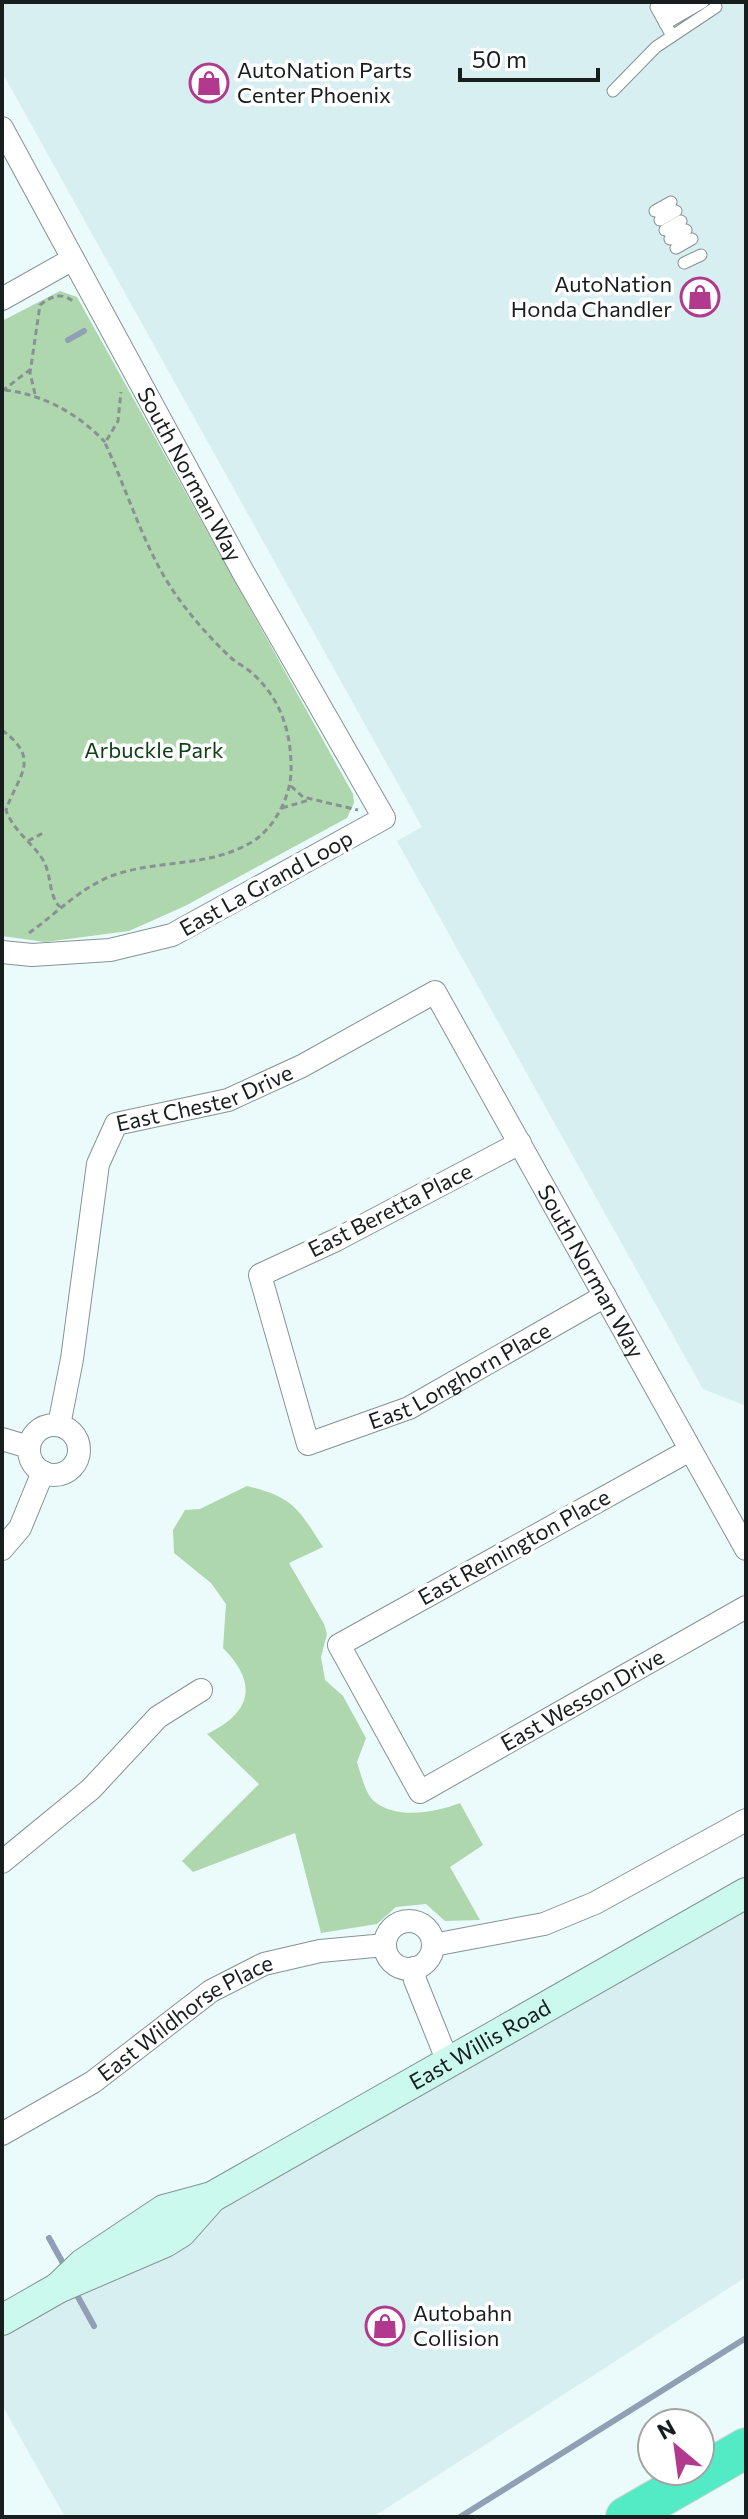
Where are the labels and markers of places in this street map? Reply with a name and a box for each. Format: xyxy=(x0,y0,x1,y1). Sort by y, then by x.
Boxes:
place label: AutoNation Parts Center Phoenix xyxy=(237,56,412,108)
shop icon: AutoNation Parts Center Phoenix xyxy=(188,62,230,104)
place label: AutoNation Honda Chandler xyxy=(511,270,672,322)
shop icon: AutoNation Honda Chandler xyxy=(679,276,721,318)
place label: Autobahn Collision xyxy=(413,2299,512,2351)
shop icon: Autobahn Collision xyxy=(364,2305,406,2347)

